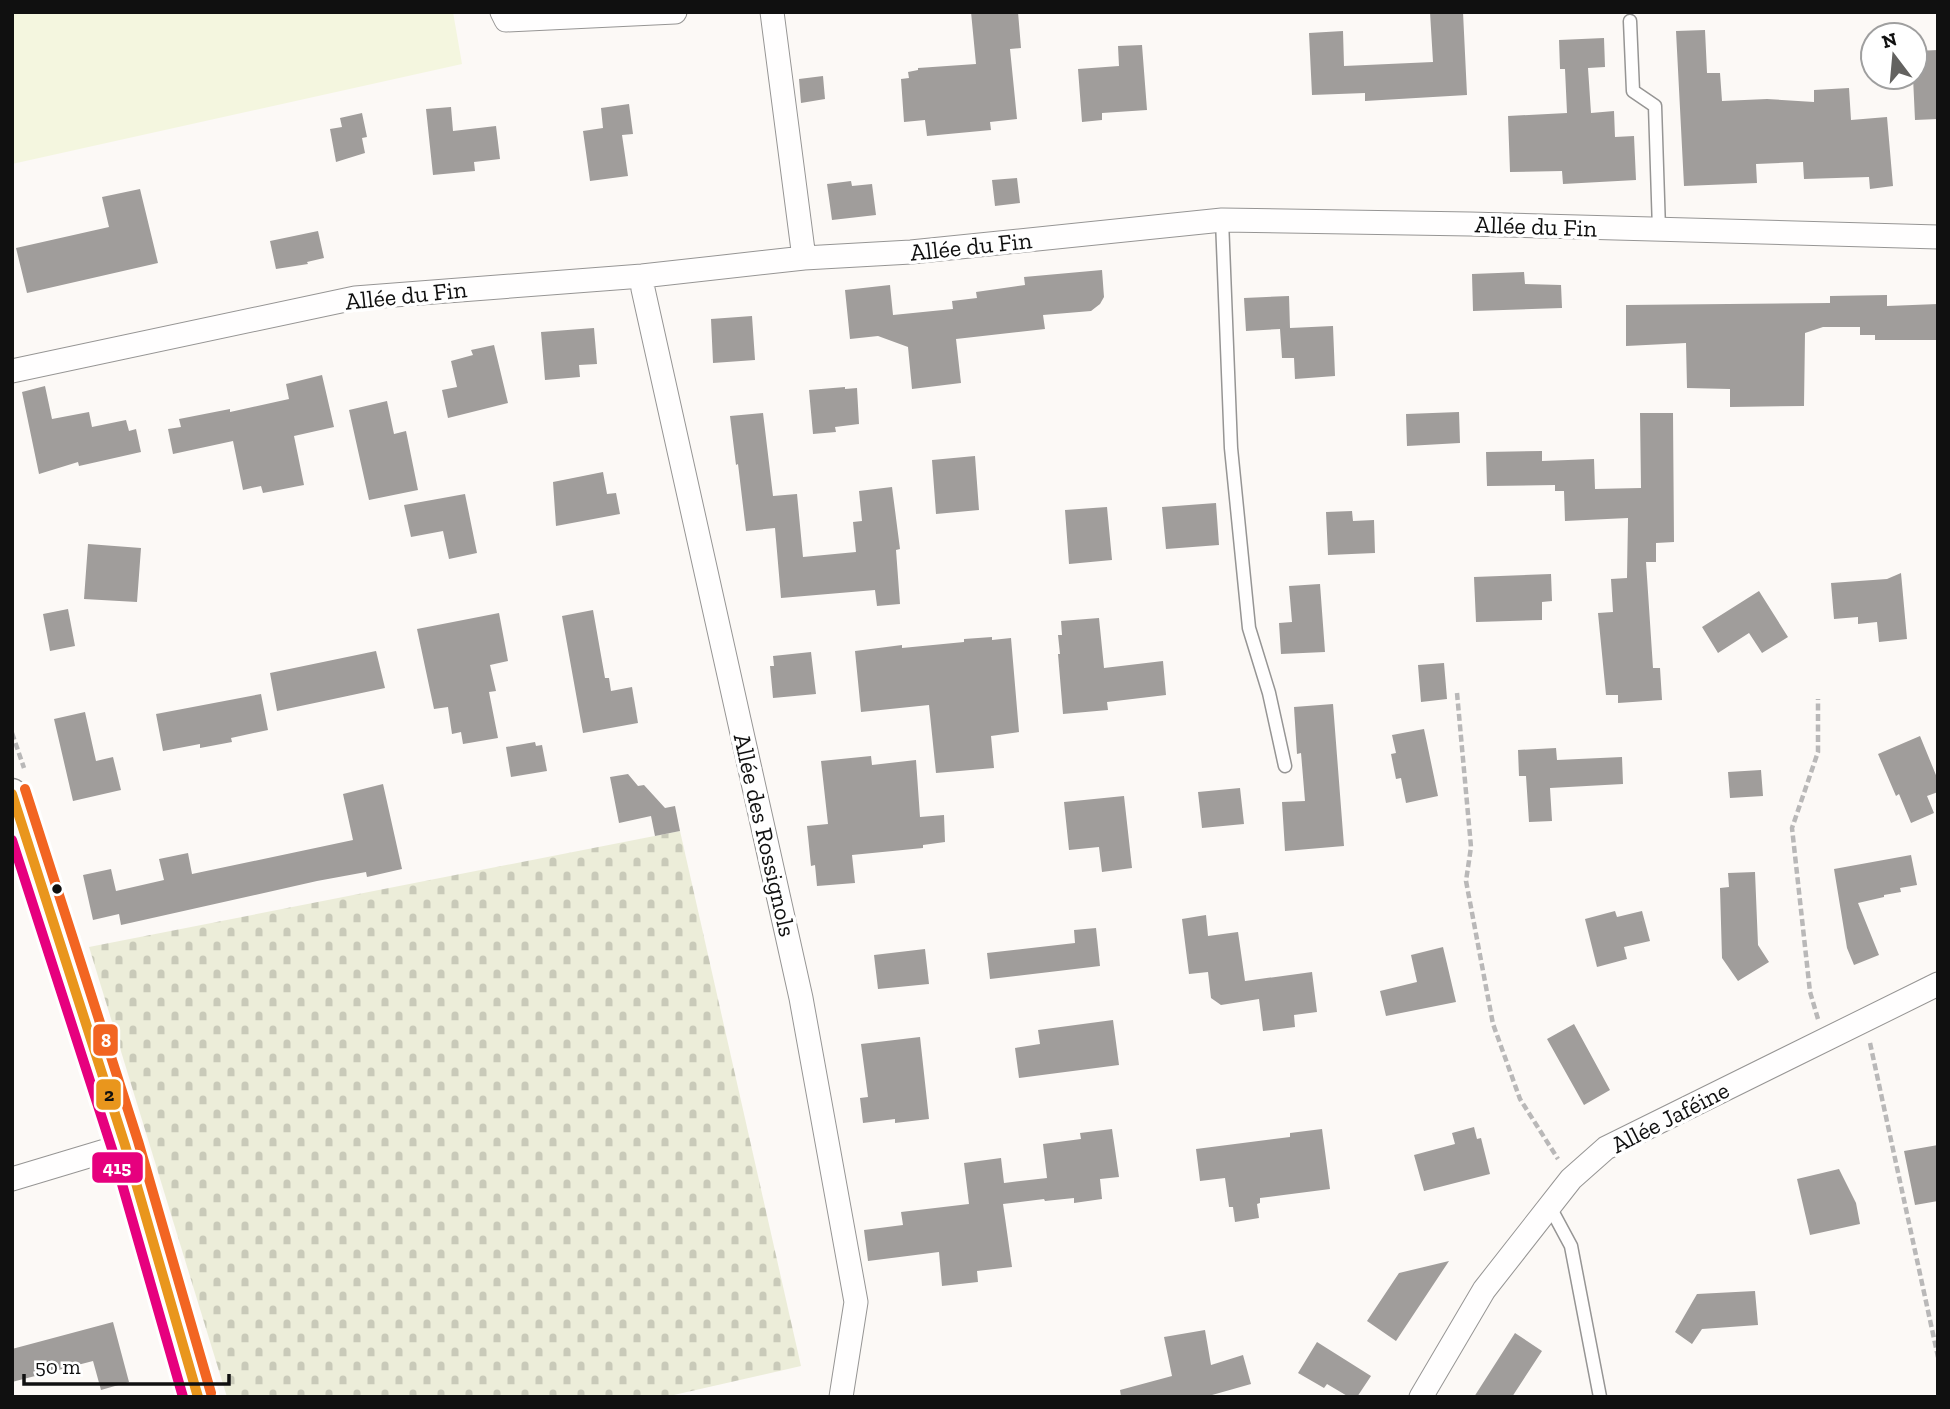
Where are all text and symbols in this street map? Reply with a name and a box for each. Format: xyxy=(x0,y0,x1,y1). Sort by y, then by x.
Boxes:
north arrow xyxy=(1859,21,1929,91)
text: N xyxy=(1879,27,1900,53)
street label: Allée du Fin xyxy=(1474,209,1598,243)
street label: Allée du Fin xyxy=(909,225,1034,267)
street label: Allée du Fin xyxy=(344,274,469,316)
street label: Allée des Rossignols xyxy=(728,731,802,939)
unlabelled marker xyxy=(50,882,64,896)
line badge: 8 xyxy=(92,1023,119,1057)
text: 8 xyxy=(101,1029,111,1052)
street label: Allée Jaféine xyxy=(1606,1075,1734,1159)
line badge: 2 xyxy=(95,1078,122,1111)
text: 2 xyxy=(104,1083,114,1106)
line badge: 415 xyxy=(91,1151,144,1184)
text: 415 xyxy=(103,1156,131,1179)
scale bar xyxy=(24,1342,229,1386)
text: 50 m xyxy=(35,1354,81,1379)

